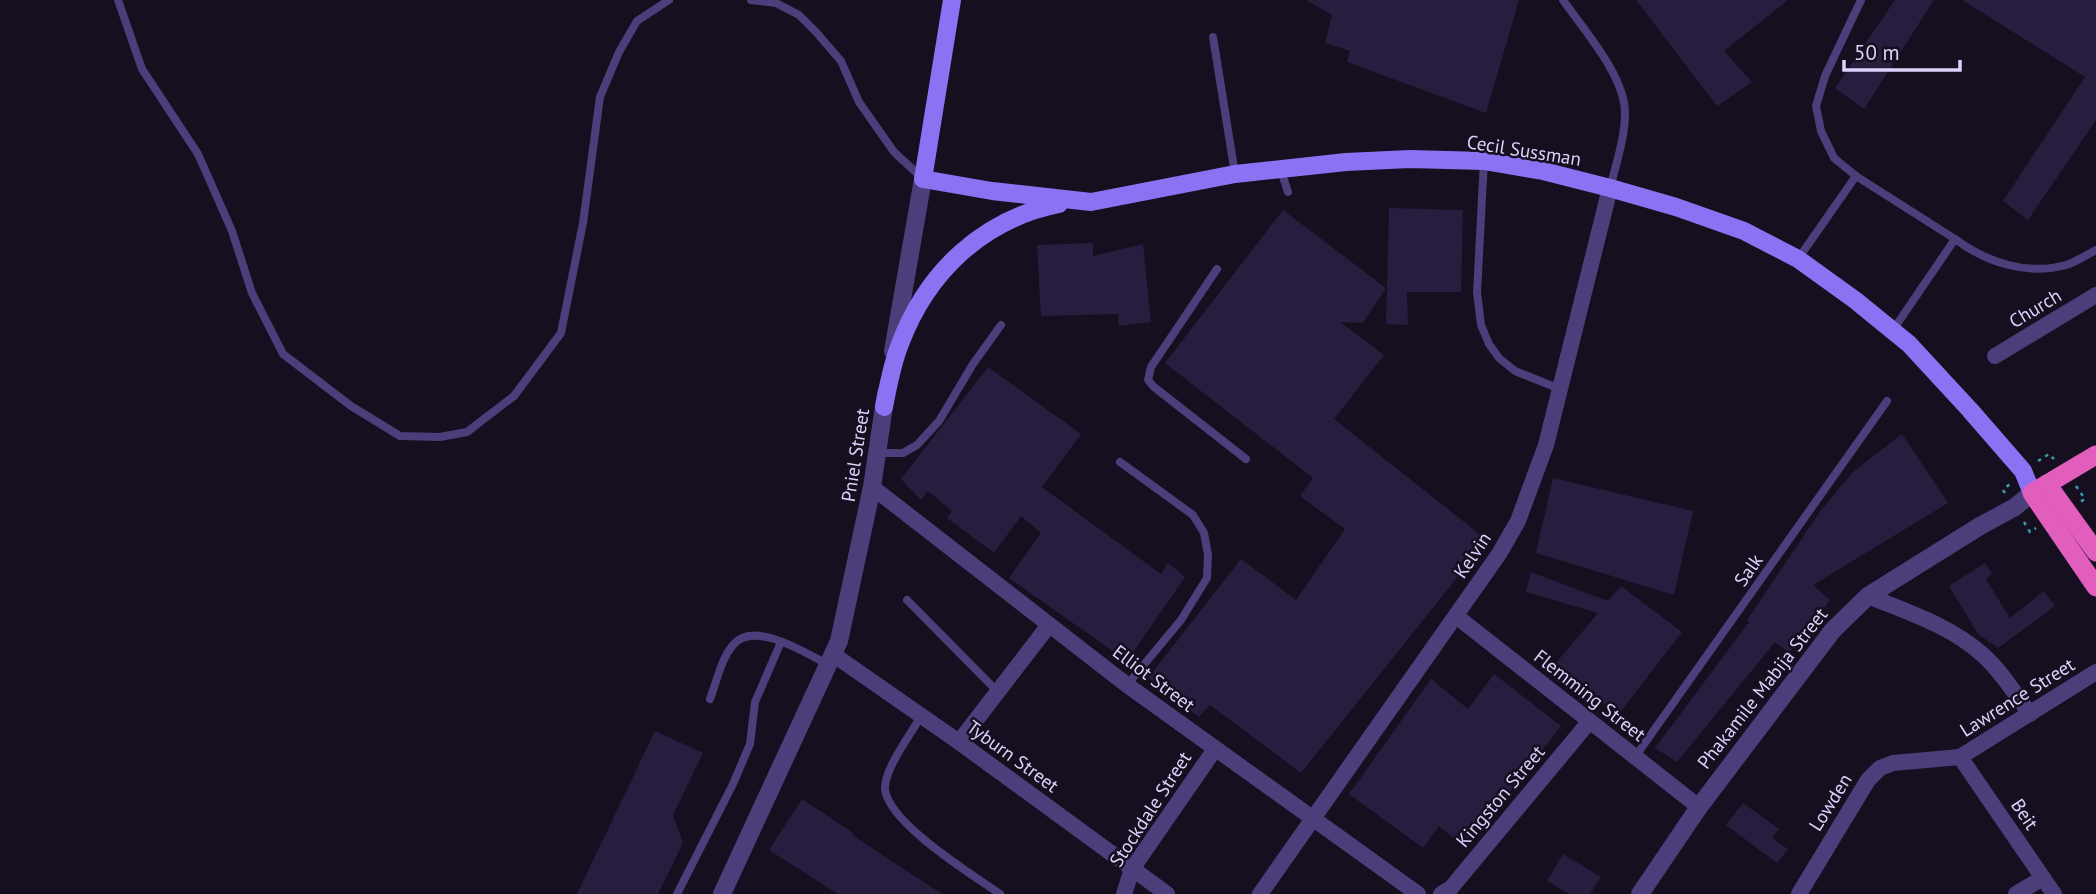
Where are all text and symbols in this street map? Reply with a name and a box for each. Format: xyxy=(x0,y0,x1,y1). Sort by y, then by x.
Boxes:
scale bar xyxy=(1844,28,1960,72)
text: 50 m xyxy=(1854,39,1900,66)
street label: Cecil Sussman xyxy=(1465,129,1583,171)
street label: Church xyxy=(2004,283,2066,333)
street label: Pniel Street xyxy=(836,406,874,503)
street label: Kelvin xyxy=(1448,527,1496,583)
street label: Salk xyxy=(1728,549,1768,591)
street label: Phakamile Mabija Street xyxy=(1692,602,1833,773)
street label: Elliot Street xyxy=(1108,639,1200,717)
street label: Flemming Street xyxy=(1529,644,1651,746)
street label: Lawrence Street xyxy=(1955,652,2079,742)
street label: Tyburn Street xyxy=(962,715,1064,798)
street label: Kingston Street xyxy=(1450,740,1550,852)
street label: Stockdale Street xyxy=(1104,746,1196,871)
street label: Lowden xyxy=(1803,769,1857,835)
street label: Beit xyxy=(2006,794,2044,835)

